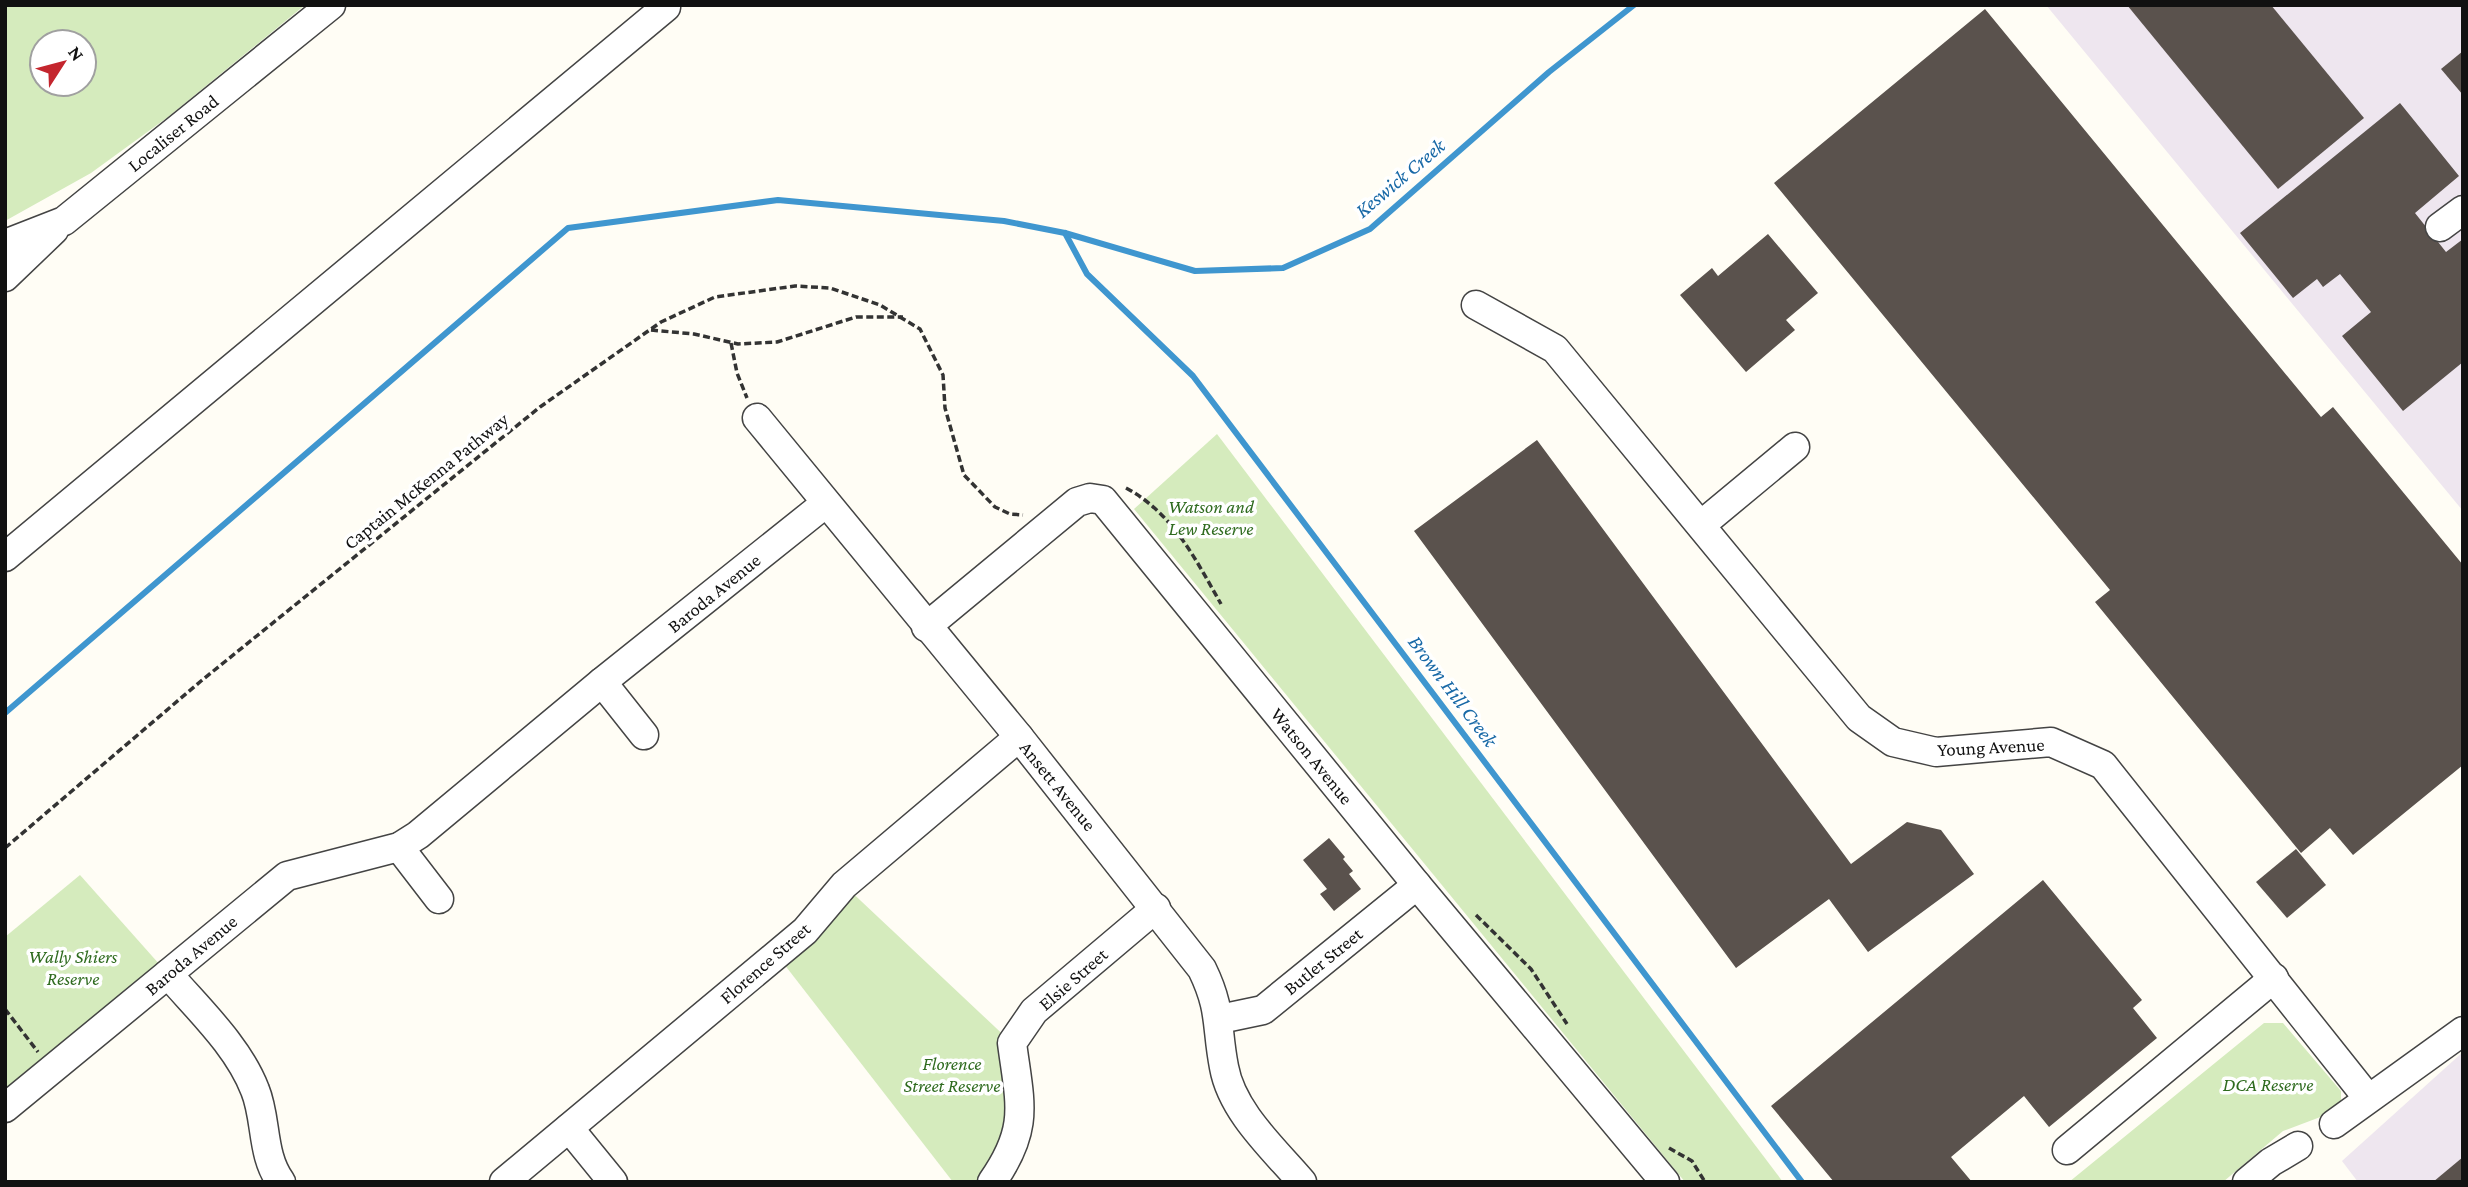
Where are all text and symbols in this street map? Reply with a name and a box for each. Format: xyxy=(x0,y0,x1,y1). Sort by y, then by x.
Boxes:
north arrow xyxy=(28,28,98,98)
text: N xyxy=(64,42,89,65)
street label: Localiser Road xyxy=(124,90,222,176)
water label: Keswick Creek xyxy=(1350,133,1450,223)
street label: Captain McKenna Pathway xyxy=(340,408,512,554)
park label: Watson and Lew Reserve xyxy=(1168,496,1255,539)
street label: Baroda Avenue xyxy=(663,549,765,637)
water label: Brown Hill Creek xyxy=(1403,630,1503,752)
street label: Watson Avenue xyxy=(1267,703,1357,809)
street label: Young Avenue xyxy=(1937,734,2045,760)
street label: Ansett Avenue xyxy=(1016,737,1100,835)
street label: Baroda Avenue xyxy=(141,911,241,999)
street label: Florence Street xyxy=(715,918,815,1008)
street label: Butler Street xyxy=(1280,923,1367,999)
street label: Elsie Street xyxy=(1034,943,1112,1015)
park label: Wally Shiers Reserve xyxy=(29,946,118,989)
park label: Florence Street Reserve xyxy=(904,1053,1000,1096)
park label: DCA Reserve xyxy=(2223,1074,2313,1095)

